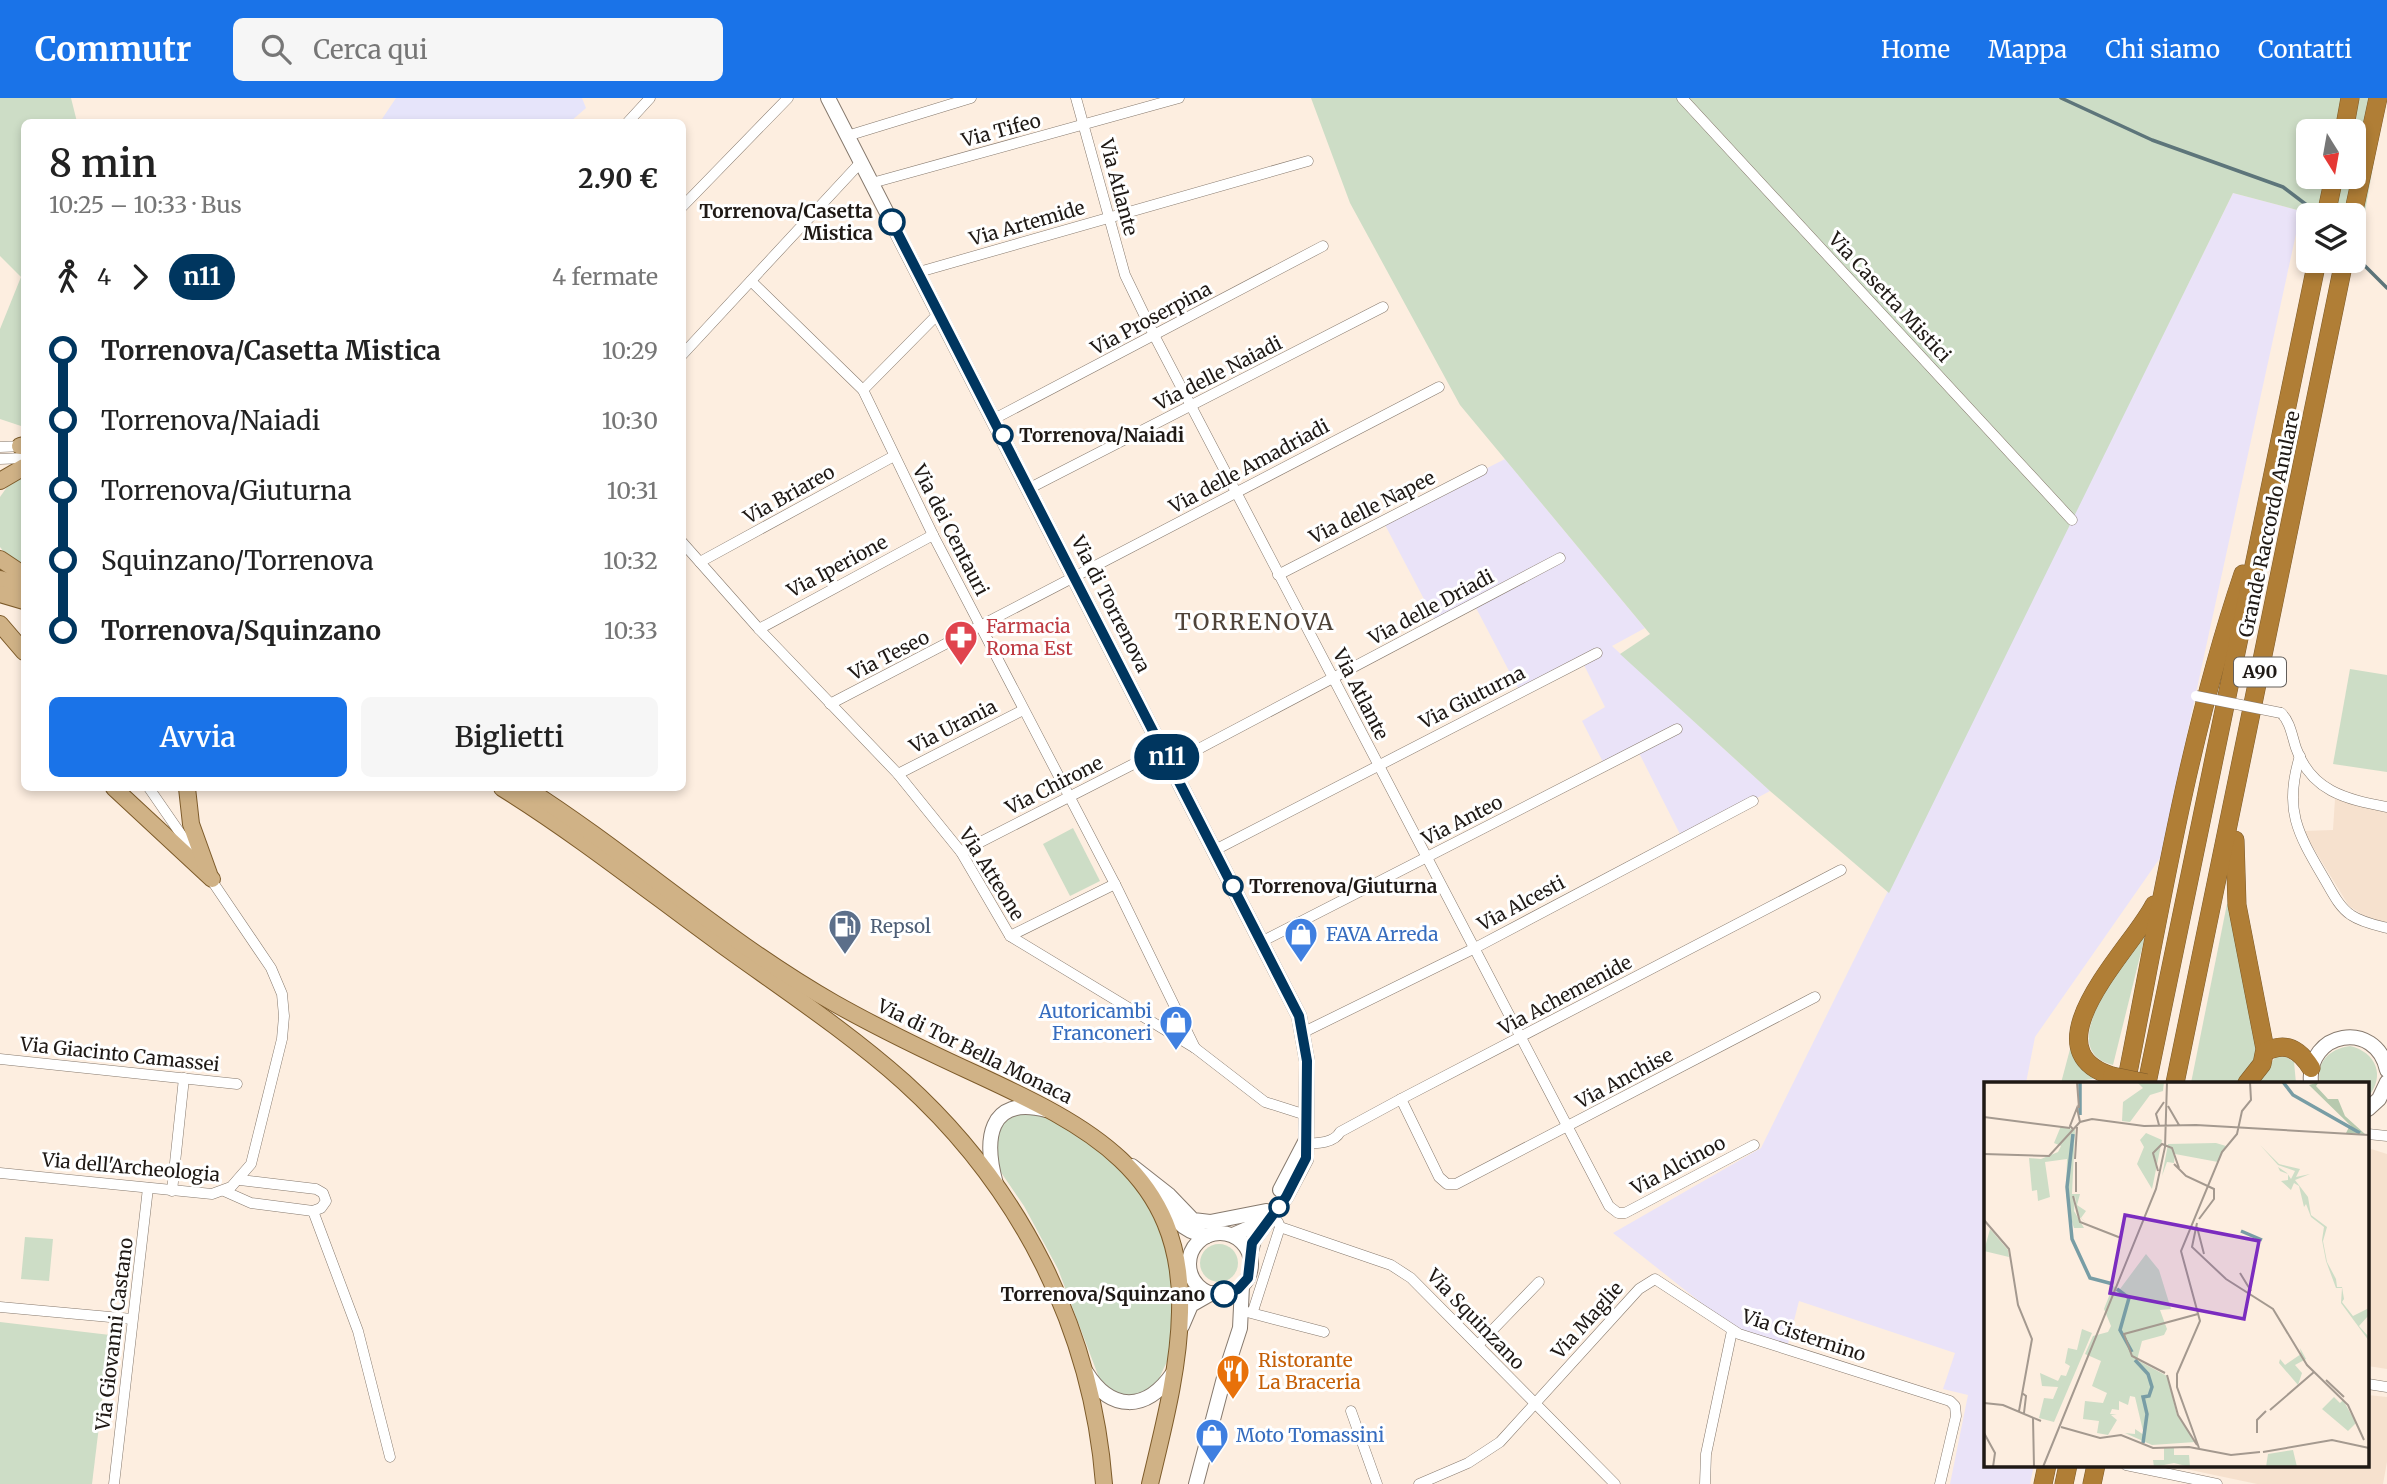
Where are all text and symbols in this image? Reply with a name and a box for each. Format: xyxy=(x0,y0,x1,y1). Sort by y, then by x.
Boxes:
search box xyxy=(233,18,723,81)
text: Commutr xyxy=(35,29,191,70)
icon: search xyxy=(257,30,295,68)
text: Cerca qui xyxy=(313,33,428,66)
text: Home xyxy=(1881,34,1950,65)
text: Mappa xyxy=(1988,34,2067,65)
text: Chi siamo xyxy=(2105,34,2220,65)
text: Contatti xyxy=(2258,34,2352,65)
street label: Via Tifeo xyxy=(958,108,1043,152)
north arrow xyxy=(2296,119,2366,189)
map controls xyxy=(2296,119,2366,273)
street label: Via Atlante xyxy=(1094,135,1143,238)
text: 8 min xyxy=(49,140,157,187)
text: 2.90 € xyxy=(578,162,658,195)
text: 10:25 – 10:33 · Bus xyxy=(49,190,242,219)
street label: Via Artemide xyxy=(966,195,1087,251)
place label: Torrenova/Casetta Mistica xyxy=(699,199,873,245)
button: layers xyxy=(2296,203,2366,273)
marker: Torrenova/Casetta Mistica xyxy=(879,209,905,235)
street label: Via Casetta Mistici xyxy=(1823,226,1956,367)
icon: walk xyxy=(49,258,87,296)
icon: forward xyxy=(121,258,159,296)
text: n11 xyxy=(183,261,221,292)
text: 4 xyxy=(97,262,111,291)
text: 4 fermate xyxy=(552,262,658,291)
street label: Via Proserpina xyxy=(1086,276,1215,360)
street label: Via delle Naiadi xyxy=(1149,331,1286,416)
text: Torrenova/Casetta Mistica xyxy=(101,334,441,367)
text: 10:29 xyxy=(602,336,658,365)
text: Torrenova/Naiadi xyxy=(101,404,320,437)
text: 10:30 xyxy=(602,406,658,435)
street label: Grande Raccordo Anulare xyxy=(2233,409,2305,639)
street label: Via delle Amadriadi xyxy=(1164,414,1333,519)
place label: Torrenova/Naiadi xyxy=(1019,423,1185,447)
marker: Torrenova/Naiadi xyxy=(993,425,1013,445)
street label: Via Briareo xyxy=(738,459,839,529)
street label: Via dei Centauri xyxy=(907,460,994,600)
street label: Via delle Napee xyxy=(1304,465,1439,549)
text: Torrenova/Giuturna xyxy=(101,474,352,507)
text: 10:31 xyxy=(607,476,658,505)
street label: Via Iperione xyxy=(782,530,891,603)
street label: Via di Torrenova xyxy=(1066,531,1156,676)
text: Squinzano/Torrenova xyxy=(101,544,374,577)
text: 10:32 xyxy=(603,546,658,575)
street label: Via delle Driadi xyxy=(1364,564,1498,650)
district label: TORRENOVA xyxy=(1175,607,1335,636)
text: Torrenova/Squinzano xyxy=(101,614,381,647)
place label: Farmacia Roma Est xyxy=(986,614,1073,660)
text: 10:33 xyxy=(604,616,658,645)
pharmacy icon: Farmacia Roma Est xyxy=(942,618,980,667)
street label: Via Teseo xyxy=(844,625,933,686)
street label: Via Atlante xyxy=(1327,643,1394,744)
road number: A90 xyxy=(2234,658,2286,686)
street label: Via Giuturna xyxy=(1414,660,1529,734)
street label: Via Urania xyxy=(905,694,1001,759)
button: Avvia xyxy=(49,697,347,777)
button: Biglietti xyxy=(361,697,658,777)
line badge: n11 xyxy=(1127,734,1207,780)
text: n11 xyxy=(1148,741,1186,772)
street label: Via Chirone xyxy=(1000,750,1107,820)
street label: Via Anteo xyxy=(1417,789,1506,851)
street label: Via Atteone xyxy=(954,822,1030,925)
street label: Via Alcesti xyxy=(1472,870,1569,936)
place label: Torrenova/Giuturna xyxy=(1249,874,1438,898)
marker: Torrenova/Giuturna xyxy=(1223,876,1243,896)
fuel station icon: Repsol xyxy=(826,907,864,956)
place label: Repsol xyxy=(870,914,931,938)
shop icon: FAVA Arreda xyxy=(1282,915,1320,964)
place label: FAVA Arreda xyxy=(1326,922,1438,946)
street label: Via Achemenide xyxy=(1493,950,1636,1041)
street label: Via di Tor Bella Monaca xyxy=(873,993,1076,1109)
place label: Autoricambi Franconeri xyxy=(1038,999,1152,1045)
shop icon: Autoricambi Franconeri xyxy=(1157,1003,1195,1052)
street label: Via Giacinto Camassei xyxy=(18,1031,221,1076)
street label: Via Anchise xyxy=(1570,1042,1677,1114)
inset map xyxy=(1984,1082,2370,1466)
street label: Via Alcinoo xyxy=(1626,1130,1729,1200)
street label: Via dell'Archeologia xyxy=(40,1147,221,1187)
unlabelled marker xyxy=(1269,1197,1289,1217)
street label: Via Giovanni Castano xyxy=(90,1236,138,1433)
street label: Via Squinzano xyxy=(1421,1263,1530,1375)
street label: Via Maglie xyxy=(1545,1276,1628,1364)
marker: Torrenova/Squinzano xyxy=(1211,1281,1237,1307)
place label: Torrenova/Squinzano xyxy=(1000,1282,1205,1306)
street label: Via Cisternino xyxy=(1738,1303,1869,1366)
place label: Ristorante La Braceria xyxy=(1258,1348,1361,1394)
restaurant icon: Ristorante La Braceria xyxy=(1214,1352,1252,1401)
shop icon: Moto Tomassini xyxy=(1193,1416,1231,1465)
place label: Moto Tomassini xyxy=(1236,1423,1384,1447)

